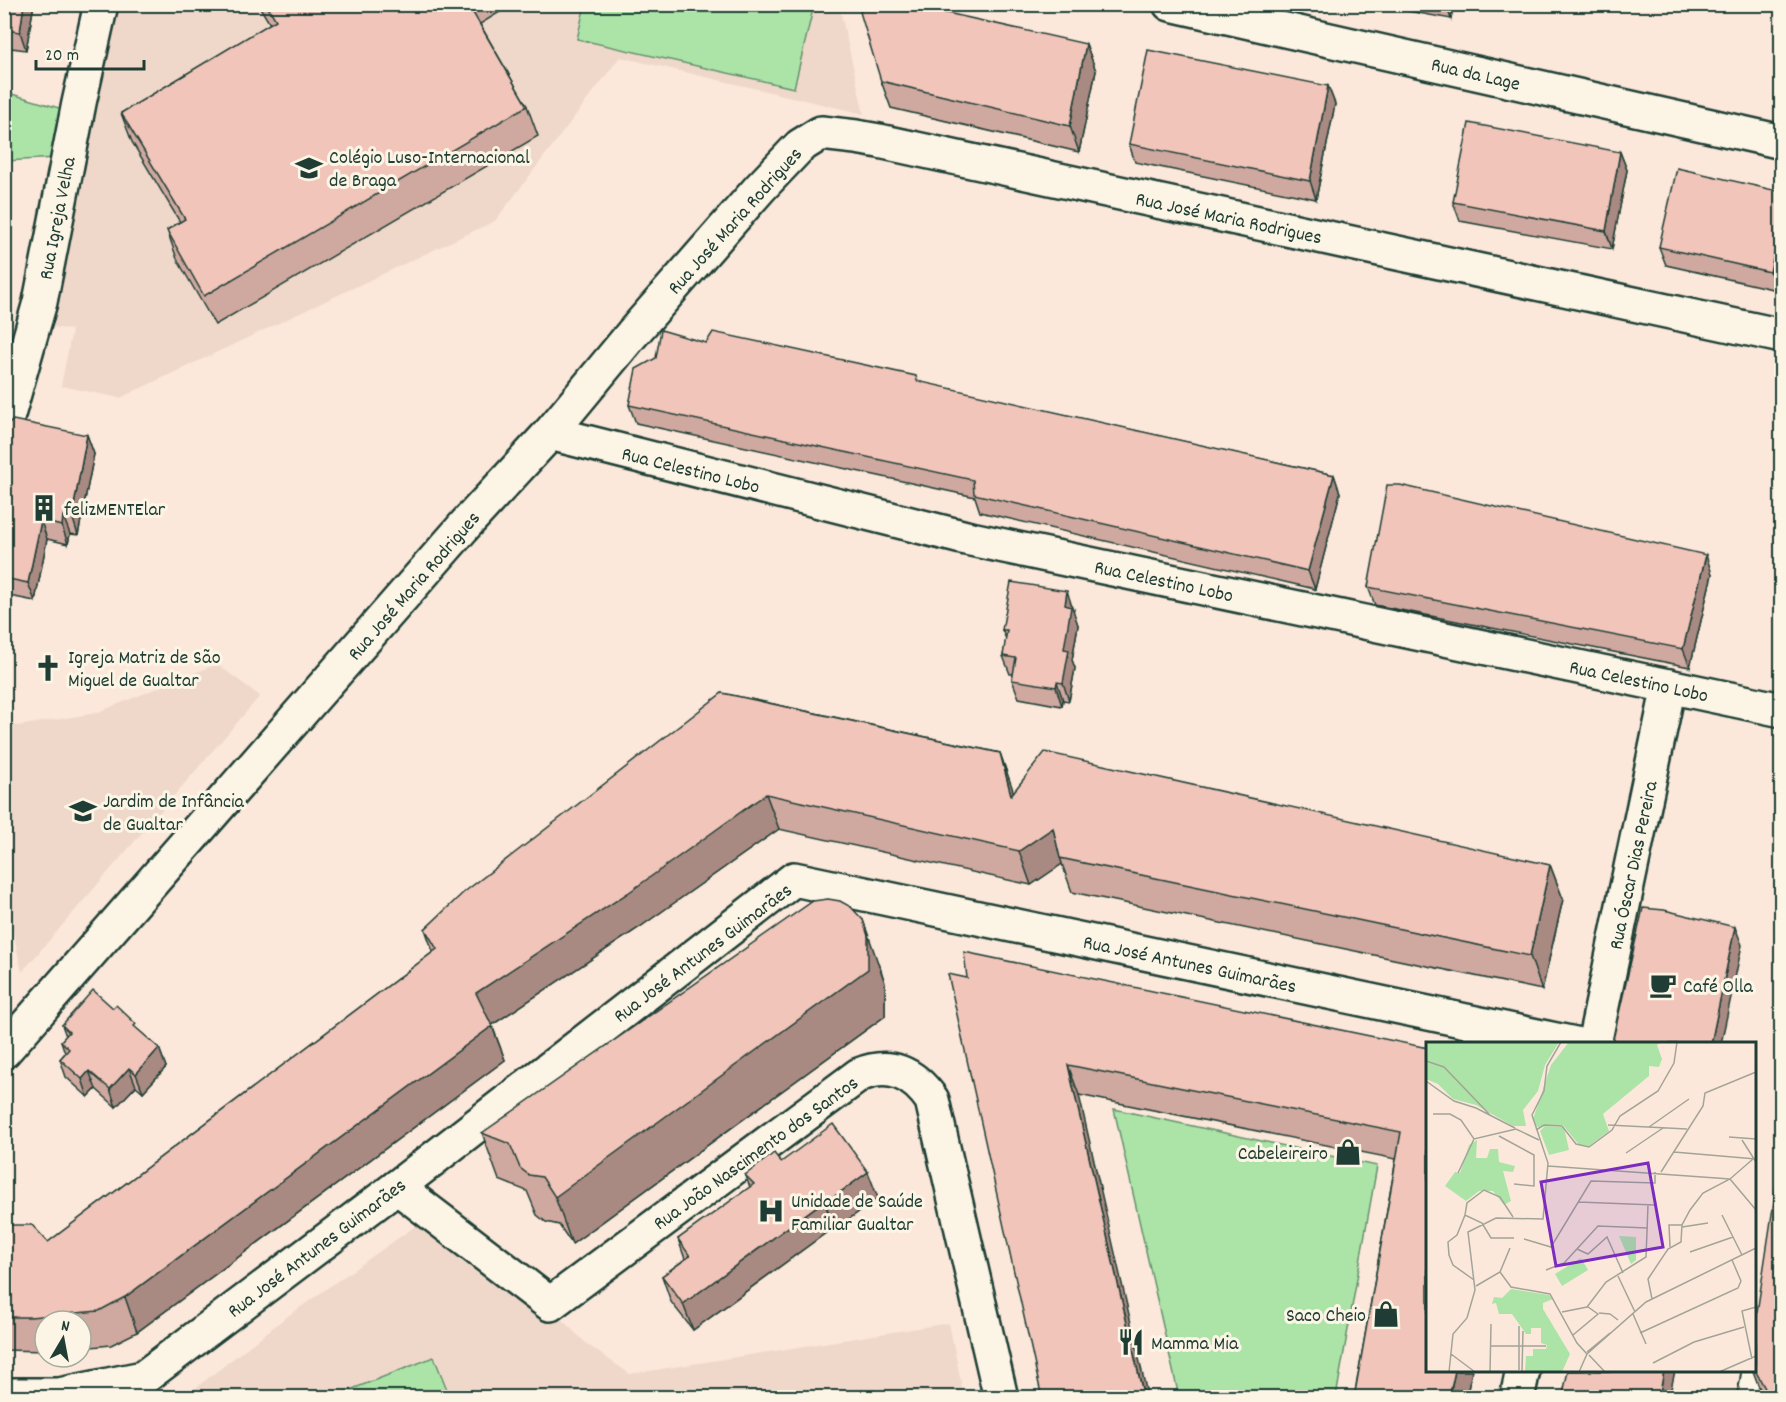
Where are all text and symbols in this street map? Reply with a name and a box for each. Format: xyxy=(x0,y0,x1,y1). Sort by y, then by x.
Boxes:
scale bar xyxy=(36,33,144,71)
text: 20 m xyxy=(45,44,79,69)
street label: Rua da Lage xyxy=(1428,52,1523,100)
street label: Rua José Maria Rodrigues xyxy=(662,142,810,302)
place label: Colégio Luso-Internacional de Braga xyxy=(329,145,530,196)
school or university icon: Colégio Luso-Internacional de Braga xyxy=(294,153,324,183)
street label: Rua Igreja Velha xyxy=(33,154,85,282)
street label: Rua José Maria Rodrigues xyxy=(1133,186,1324,253)
street label: Rua Celestino Lobo xyxy=(618,441,762,503)
building icon: felizMENTElar xyxy=(29,493,59,523)
place label: felizMENTElar xyxy=(64,497,166,525)
street label: Rua José Maria Rodrigues xyxy=(342,506,488,668)
street label: Rua Celestino Lobo xyxy=(1091,555,1236,611)
place label: Igreja Matriz de São Miguel de Gualtar xyxy=(68,645,221,696)
church icon: Igreja Matriz de São Miguel de Gualtar xyxy=(33,653,63,683)
street label: Rua Celestino Lobo xyxy=(1566,655,1711,711)
street label: Rua Óscar Dias Pereira xyxy=(1603,778,1667,953)
place label: Jardim de Infância de Gualtar xyxy=(103,789,245,840)
school or university icon: Jardim de Infância de Gualtar xyxy=(68,796,98,826)
street label: Rua José Antunes Guimarães xyxy=(609,878,799,1031)
street label: Rua José Antunes Guimarães xyxy=(1080,930,1299,1002)
cafe icon: Café Olla xyxy=(1648,970,1678,1000)
place label: Café Olla xyxy=(1683,974,1754,1002)
inset map xyxy=(1426,1042,1756,1372)
street label: Rua João Nascimento dos Santos xyxy=(648,1070,865,1238)
shop icon: Cabeleireiro xyxy=(1333,1137,1363,1167)
place label: Cabeleireiro xyxy=(1238,1141,1328,1169)
street label: Rua José Antunes Guimarães xyxy=(223,1173,413,1326)
place label: Unidade de Saúde Familiar Gualtar xyxy=(791,1189,923,1240)
hospital icon: Unidade de Saúde Familiar Gualtar xyxy=(756,1196,786,1226)
shop icon: Saco Cheio xyxy=(1371,1299,1401,1329)
place label: Saco Cheio xyxy=(1286,1303,1366,1331)
north arrow xyxy=(33,1309,93,1369)
text: N xyxy=(59,1315,71,1339)
restaurant icon: Mamma Mia xyxy=(1116,1327,1146,1357)
place label: Mamma Mia xyxy=(1151,1331,1239,1359)

